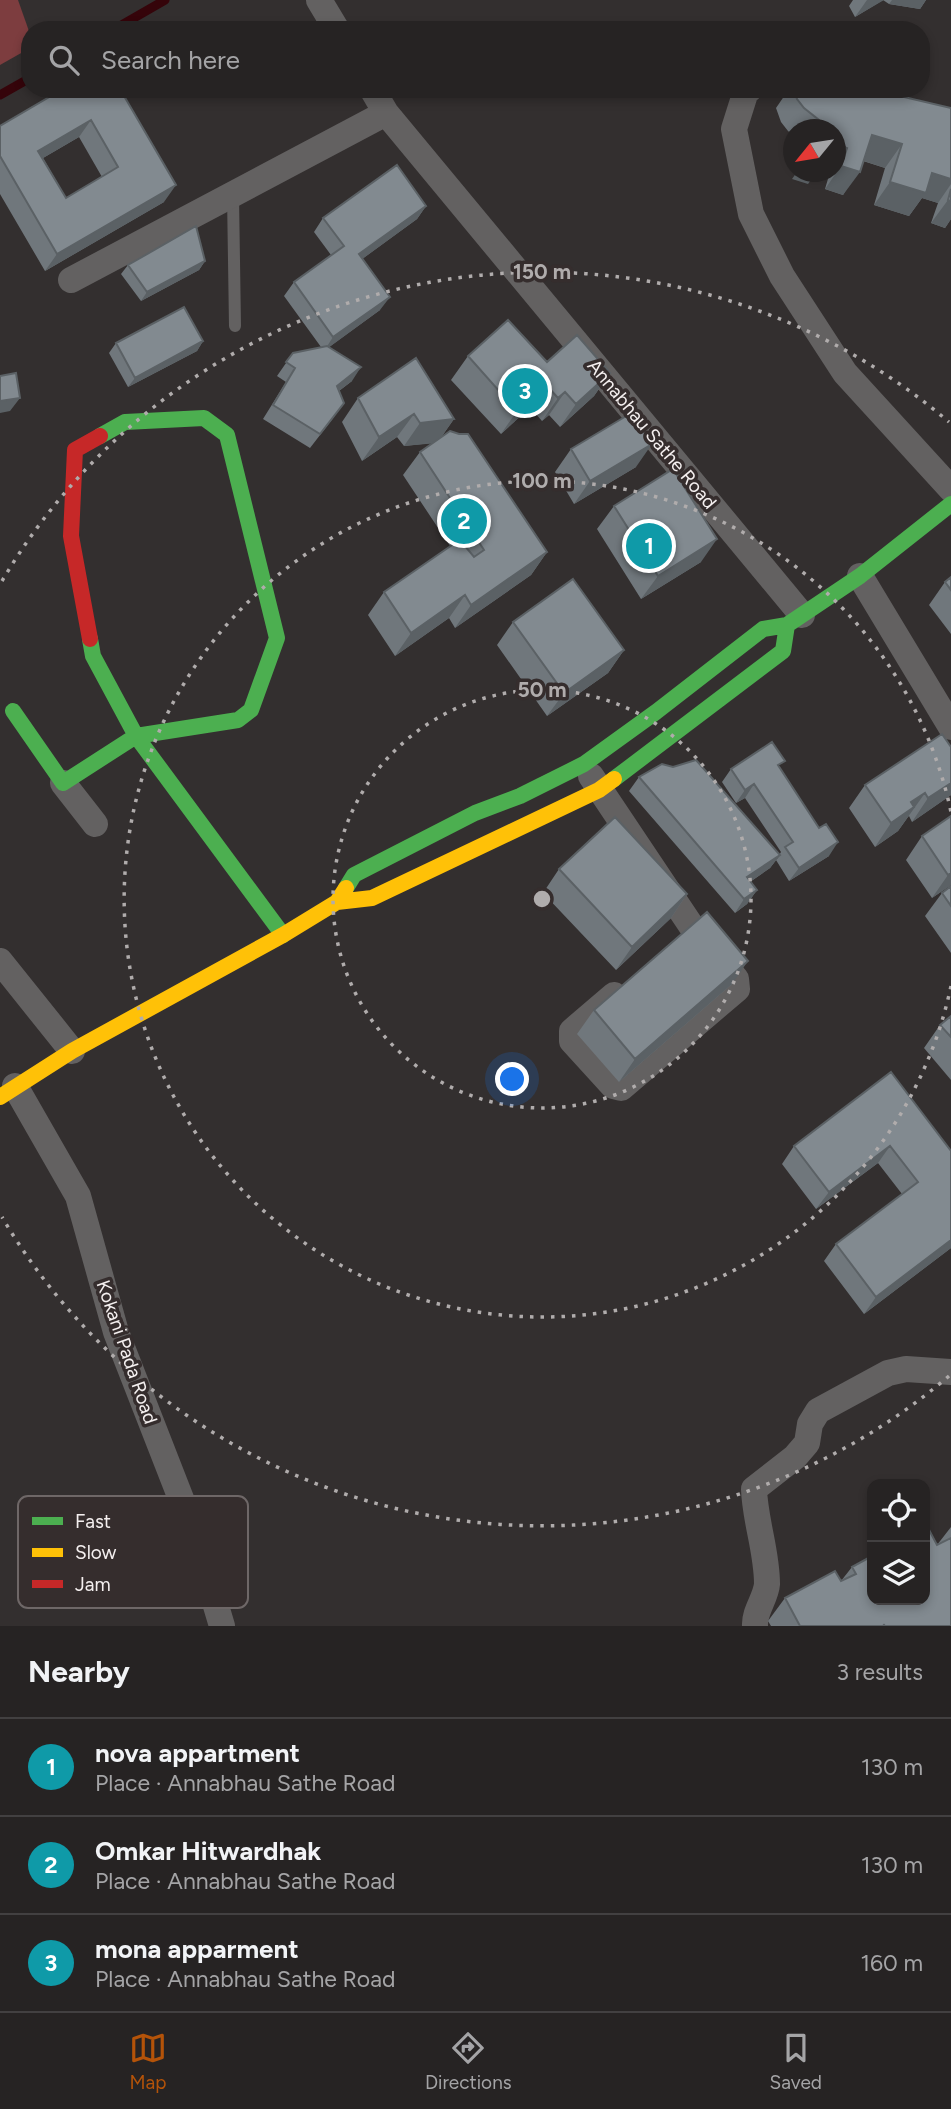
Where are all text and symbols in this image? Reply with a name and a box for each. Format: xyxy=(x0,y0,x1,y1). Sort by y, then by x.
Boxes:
search box xyxy=(21,21,930,98)
icon: search xyxy=(45,41,83,79)
text: Search here xyxy=(101,44,240,76)
north arrow xyxy=(783,119,846,182)
text: 150 m xyxy=(513,259,571,284)
street label: Annabhau Sathe Road xyxy=(583,354,721,514)
pin: 3 xyxy=(502,365,548,417)
text: 100 m xyxy=(512,468,572,493)
pin: 2 xyxy=(441,495,487,547)
pin: 1 xyxy=(626,520,672,572)
text: 50 m xyxy=(517,677,567,702)
centre of rings xyxy=(530,887,554,911)
your location xyxy=(495,1062,529,1096)
street label: Kokani Pada Road xyxy=(92,1277,162,1427)
map controls xyxy=(867,1479,930,1605)
button: locate xyxy=(867,1479,930,1542)
legend xyxy=(18,1496,248,1608)
text: Fast xyxy=(75,1510,111,1533)
text: Slow xyxy=(75,1541,117,1564)
button: layers xyxy=(867,1542,930,1605)
text: Jam xyxy=(75,1573,111,1596)
text: Nearby xyxy=(28,1653,130,1690)
text: 3 results xyxy=(836,1658,923,1686)
text: nova appartment xyxy=(95,1737,300,1769)
text: 1 xyxy=(46,1753,56,1781)
text: 130 m xyxy=(861,1753,923,1781)
text: Place · Annabhau Sathe Road xyxy=(95,1769,395,1797)
text: Omkar Hitwardhak xyxy=(95,1835,321,1867)
text: 2 xyxy=(44,1851,58,1879)
text: 130 m xyxy=(861,1851,923,1879)
text: Place · Annabhau Sathe Road xyxy=(95,1867,395,1895)
text: mona apparment xyxy=(95,1933,299,1965)
text: 3 xyxy=(45,1949,57,1977)
text: 160 m xyxy=(860,1949,923,1977)
text: Place · Annabhau Sathe Road xyxy=(95,1965,395,1993)
tab: Map xyxy=(129,2029,167,2094)
tab: Directions xyxy=(425,2029,512,2094)
tab: Saved xyxy=(770,2029,822,2094)

